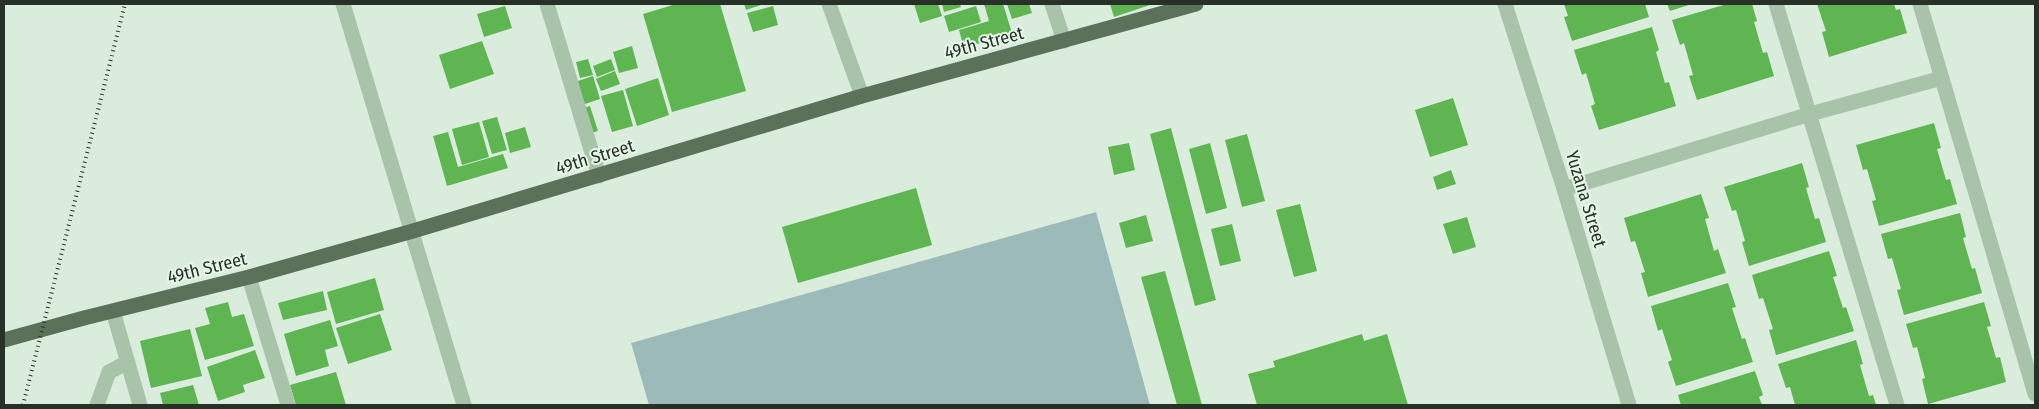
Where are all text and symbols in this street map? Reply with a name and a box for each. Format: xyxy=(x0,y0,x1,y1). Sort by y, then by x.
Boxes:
street label: 49th Street xyxy=(942,22,1026,64)
street label: 49th Street xyxy=(553,135,637,179)
street label: Yuzana Street xyxy=(1561,148,1611,250)
street label: 49th Street xyxy=(165,248,249,288)

